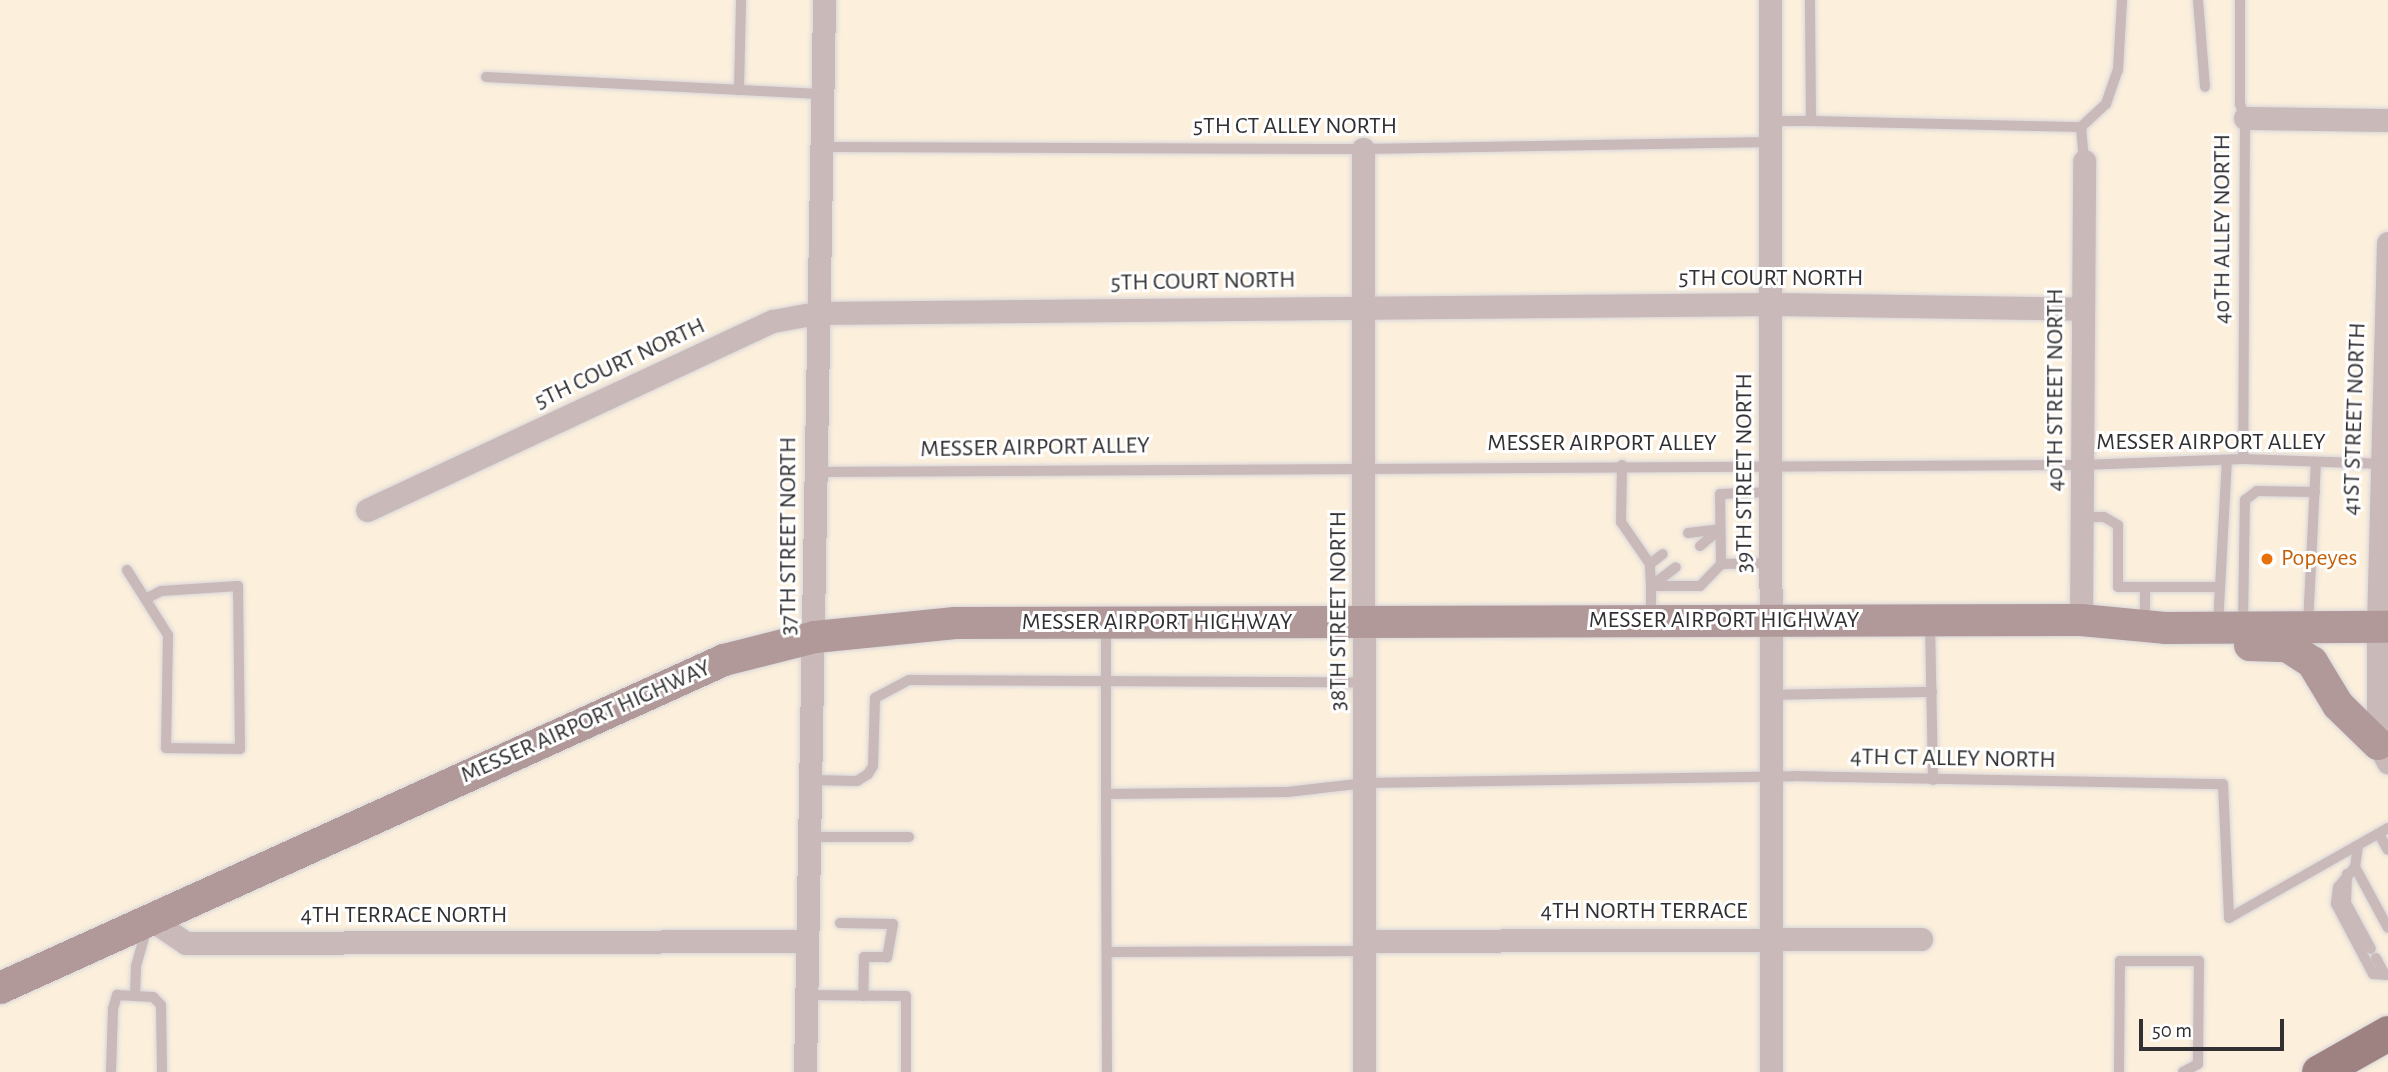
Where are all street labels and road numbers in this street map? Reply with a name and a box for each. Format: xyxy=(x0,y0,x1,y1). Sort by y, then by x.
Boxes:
street label: 5TH CT ALLEY NORTH xyxy=(1193,113,1397,141)
street label: 40TH ALLEY NORTH xyxy=(2209,134,2237,324)
street label: 5TH COURT NORTH xyxy=(1679,265,1863,293)
street label: 5TH COURT NORTH xyxy=(1110,266,1296,298)
street label: 40TH STREET NORTH xyxy=(2042,288,2070,492)
street label: 5TH COURT NORTH xyxy=(530,312,710,416)
street label: 41ST STREET NORTH xyxy=(2337,322,2373,516)
street label: 39TH STREET NORTH xyxy=(1731,373,1759,573)
street label: MESSER AIRPORT ALLEY xyxy=(2096,429,2326,457)
street label: MESSER AIRPORT ALLEY xyxy=(1487,430,1717,458)
street label: MESSER AIRPORT ALLEY xyxy=(920,432,1150,464)
street label: 37TH STREET NORTH xyxy=(775,437,803,635)
street label: 38TH STREET NORTH xyxy=(1325,511,1353,711)
street label: MESSER AIRPORT HIGHWAY xyxy=(1589,607,1859,635)
street label: MESSER AIRPORT HIGHWAY xyxy=(1022,609,1292,637)
street label: MESSER AIRPORT HIGHWAY xyxy=(457,654,715,790)
street label: 4TH CT ALLEY NORTH xyxy=(1850,743,2056,775)
street label: 4TH NORTH TERRACE xyxy=(1540,898,1748,926)
street label: 4TH TERRACE NORTH xyxy=(300,902,508,930)

